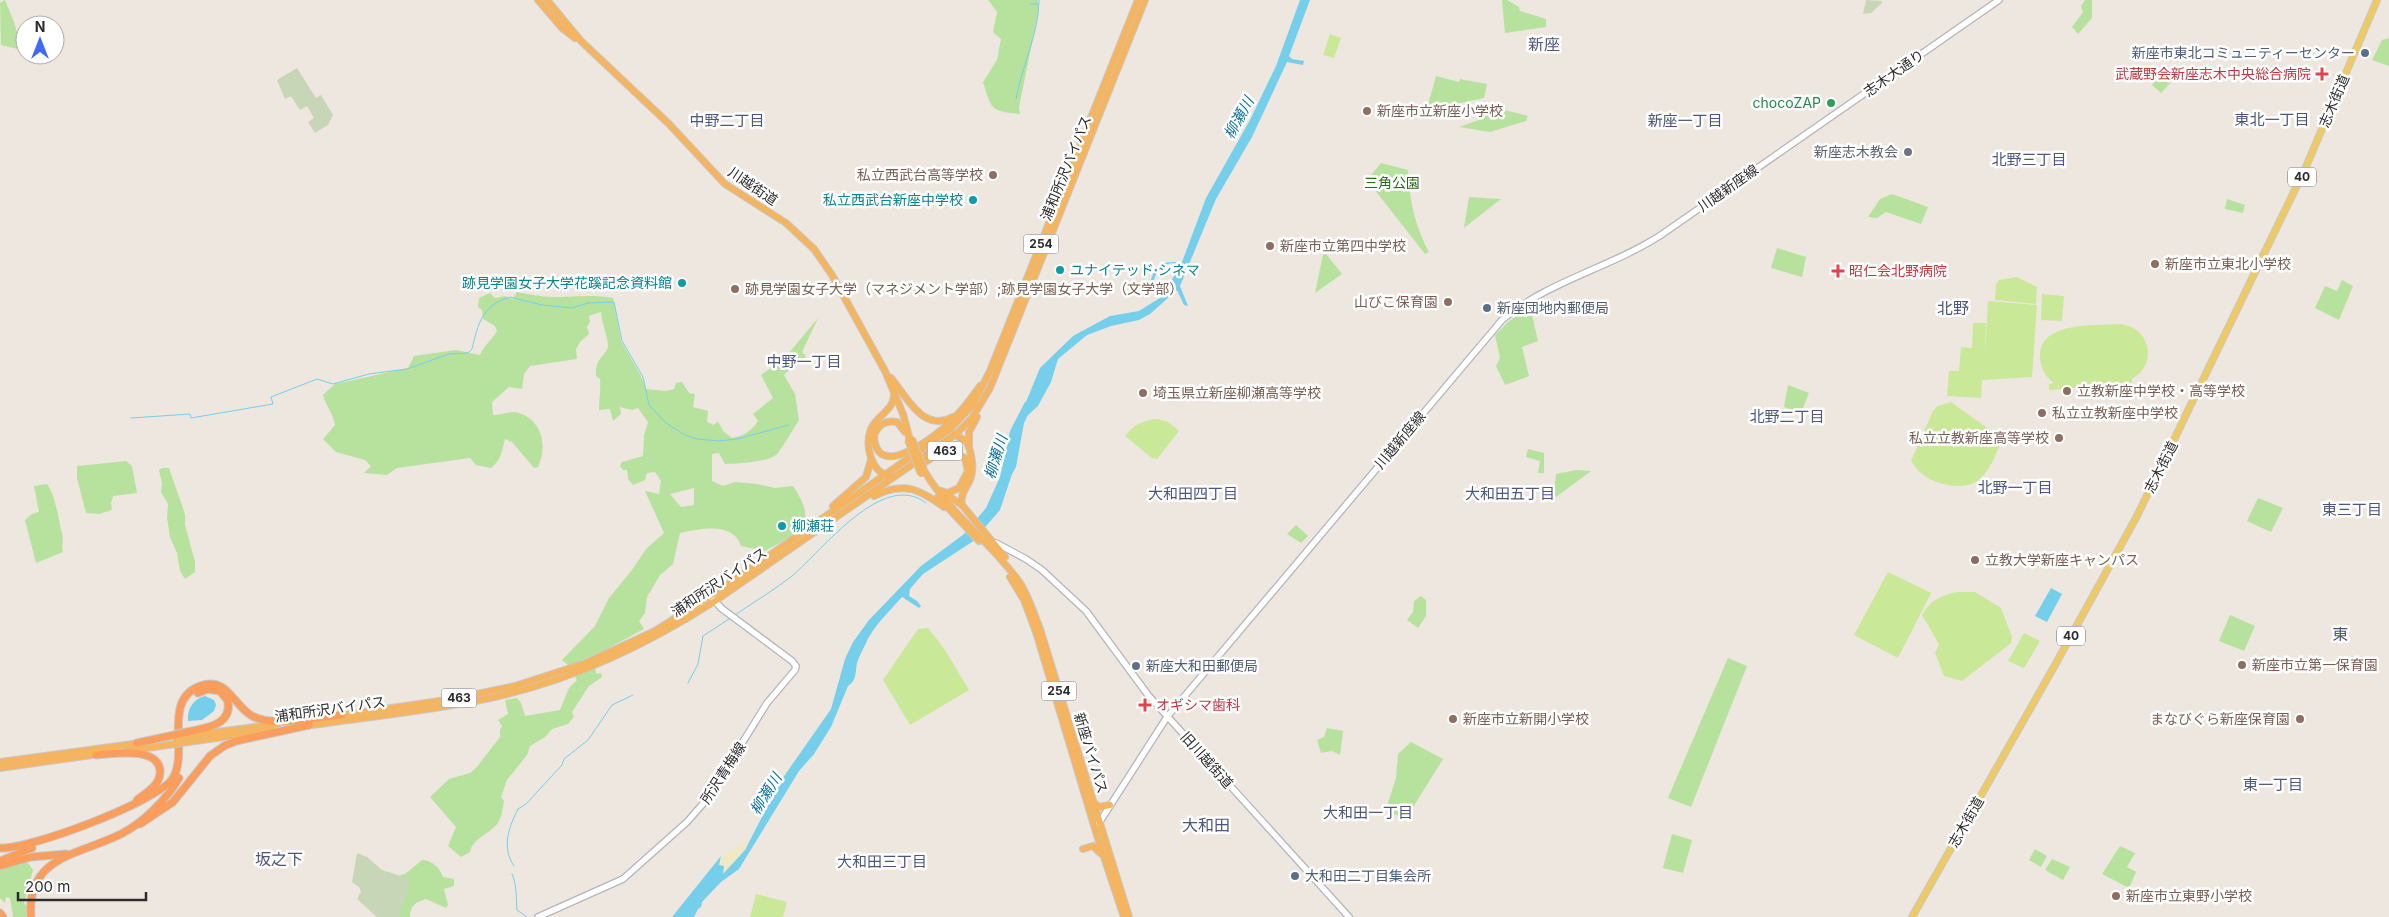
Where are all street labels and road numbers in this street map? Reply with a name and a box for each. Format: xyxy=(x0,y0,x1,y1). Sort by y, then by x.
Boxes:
street label: 志木大通り xyxy=(1860,46,1927,100)
street label: 志木街道 xyxy=(2315,72,2352,130)
street label: 浦和所沢バイパス xyxy=(1037,113,1094,223)
street label: 川越新座線 xyxy=(1694,161,1761,215)
street label: 川越街道 xyxy=(725,163,781,208)
road number: 40 xyxy=(2288,168,2316,186)
road number: 254 xyxy=(1024,234,1058,253)
street label: 川越新座線 xyxy=(1371,407,1429,472)
street label: 志木街道 xyxy=(2140,438,2181,496)
road number: 463 xyxy=(928,442,962,461)
street label: 浦和所沢バイパス xyxy=(668,543,770,620)
road number: 40 xyxy=(2057,626,2085,646)
road number: 254 xyxy=(1042,681,1076,700)
road number: 463 xyxy=(442,688,476,708)
street label: 浦和所沢バイパス xyxy=(273,692,386,725)
street label: 新座バイパス xyxy=(1071,710,1112,795)
street label: 旧川越街道 xyxy=(1178,728,1237,791)
street label: 所沢青梅線 xyxy=(696,739,749,807)
street label: 志木街道 xyxy=(1944,793,1987,850)

